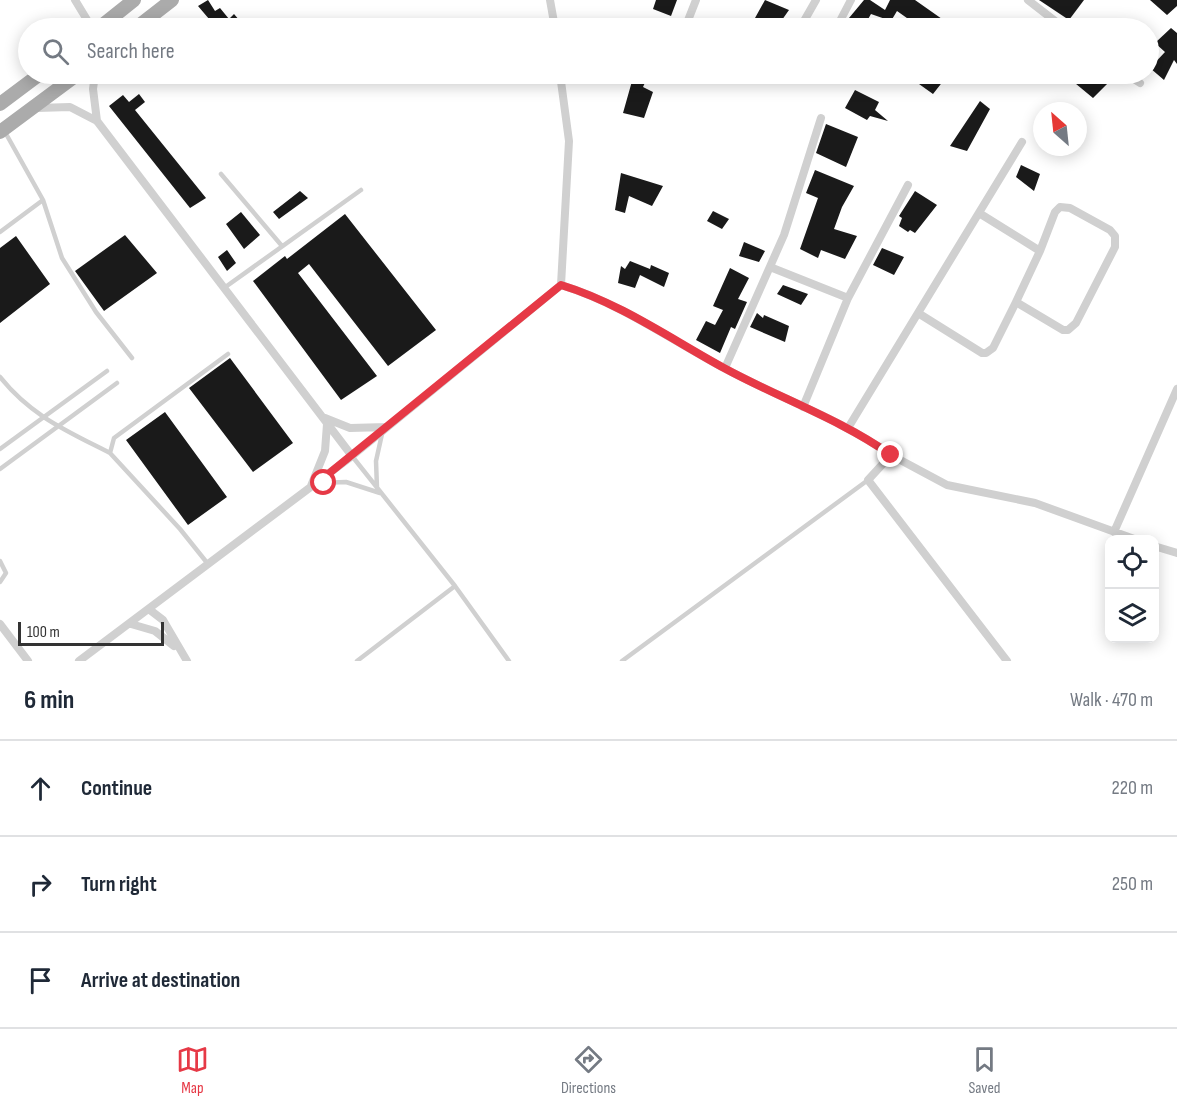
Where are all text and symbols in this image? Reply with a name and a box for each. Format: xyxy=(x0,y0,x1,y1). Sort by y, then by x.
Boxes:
search box xyxy=(18,18,1159,84)
icon: search xyxy=(39,35,72,68)
text: Search here xyxy=(87,38,174,65)
north arrow xyxy=(1033,102,1087,156)
route end xyxy=(877,441,903,467)
route start xyxy=(310,469,336,495)
map controls xyxy=(1105,535,1159,643)
button: locate xyxy=(1105,535,1159,589)
button: layers xyxy=(1105,589,1159,643)
scale bar xyxy=(18,619,164,646)
text: 100 m xyxy=(27,623,60,642)
text: 6 min xyxy=(24,685,74,716)
text: Walk · 470 m xyxy=(1070,688,1153,712)
icon: ahead xyxy=(24,772,57,805)
text: Continue xyxy=(81,775,152,802)
text: 220 m xyxy=(1112,776,1153,800)
icon: right xyxy=(24,868,57,901)
text: Turn right xyxy=(81,871,157,898)
text: 250 m xyxy=(1112,872,1153,896)
icon: arrive xyxy=(24,964,57,997)
text: Arrive at destination xyxy=(81,967,240,994)
tab: Map xyxy=(176,1043,209,1098)
tab: Directions xyxy=(561,1043,616,1098)
tab: Saved xyxy=(968,1043,1001,1098)

